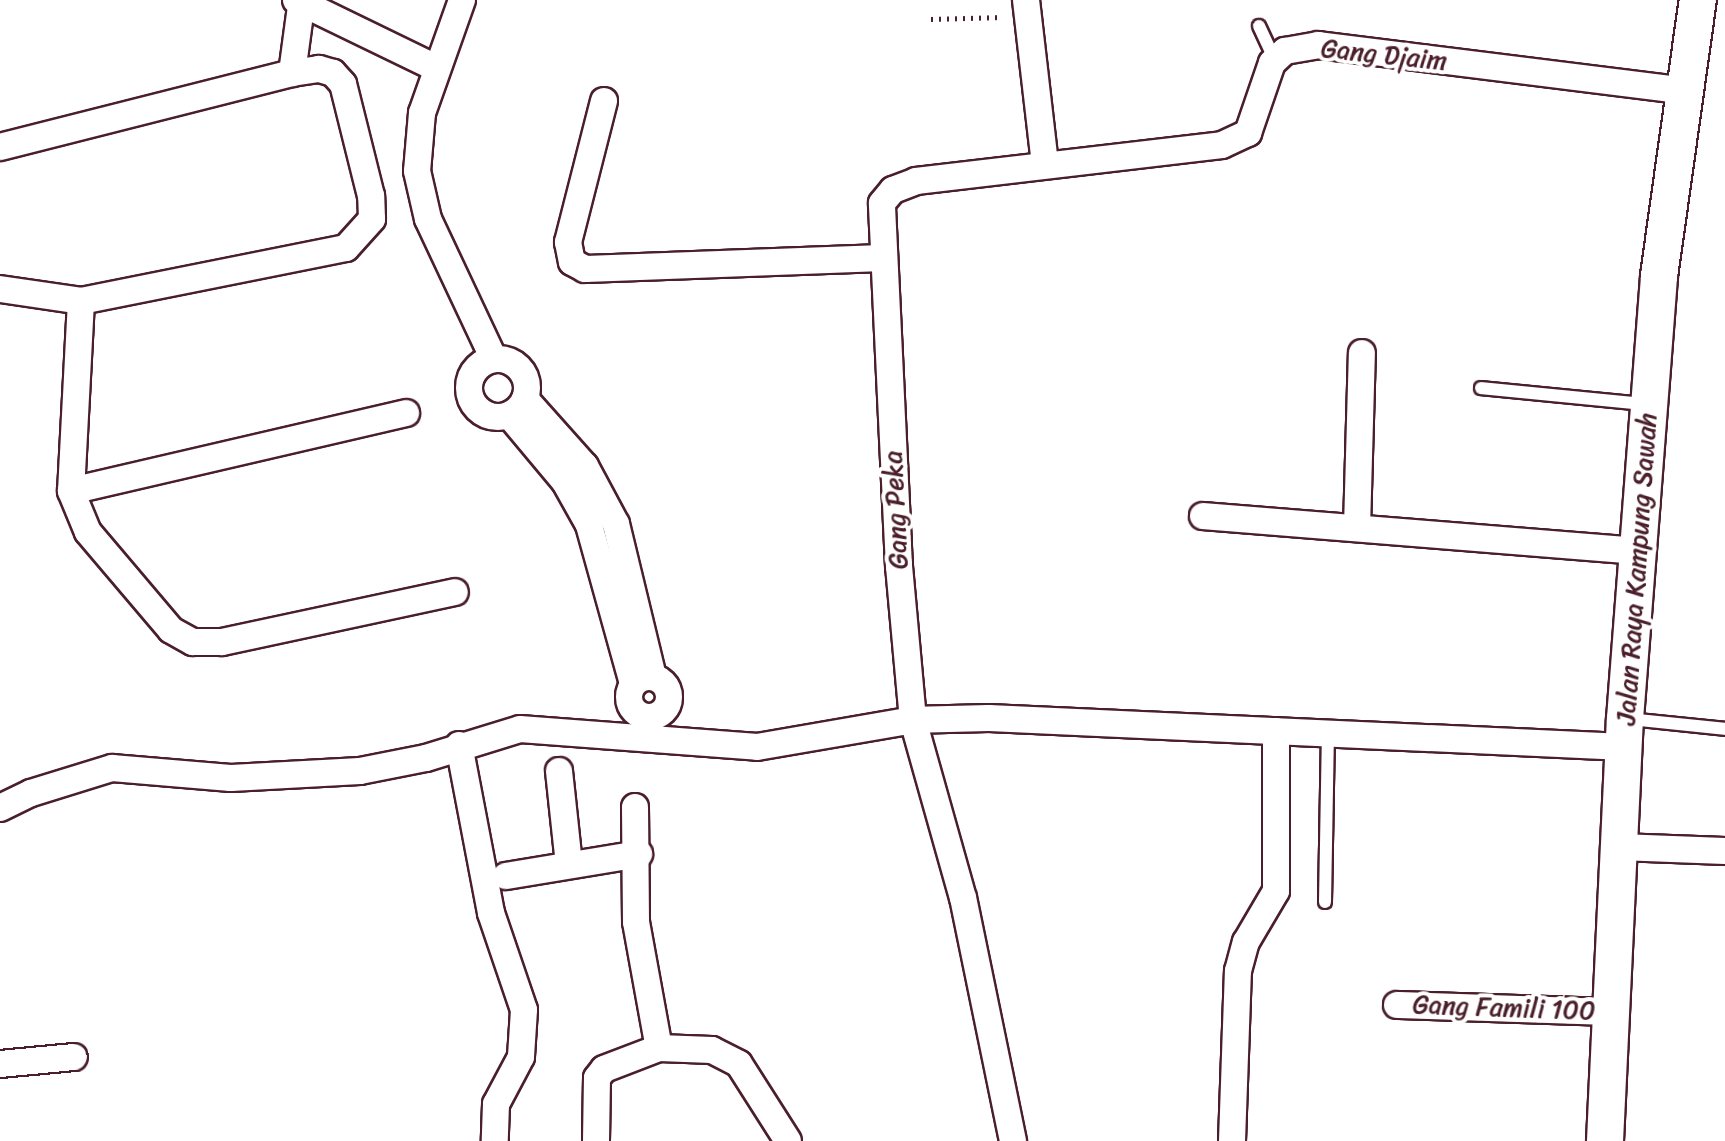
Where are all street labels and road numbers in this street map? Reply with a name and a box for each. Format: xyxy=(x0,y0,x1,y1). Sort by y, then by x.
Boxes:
street label: Gang Djaim xyxy=(1319,33,1449,77)
street label: Jalan Raya Kampung Sawah xyxy=(1611,412,1663,726)
street label: Gang Peka xyxy=(877,450,915,570)
street label: Gang Famili 100 xyxy=(1412,989,1596,1027)

